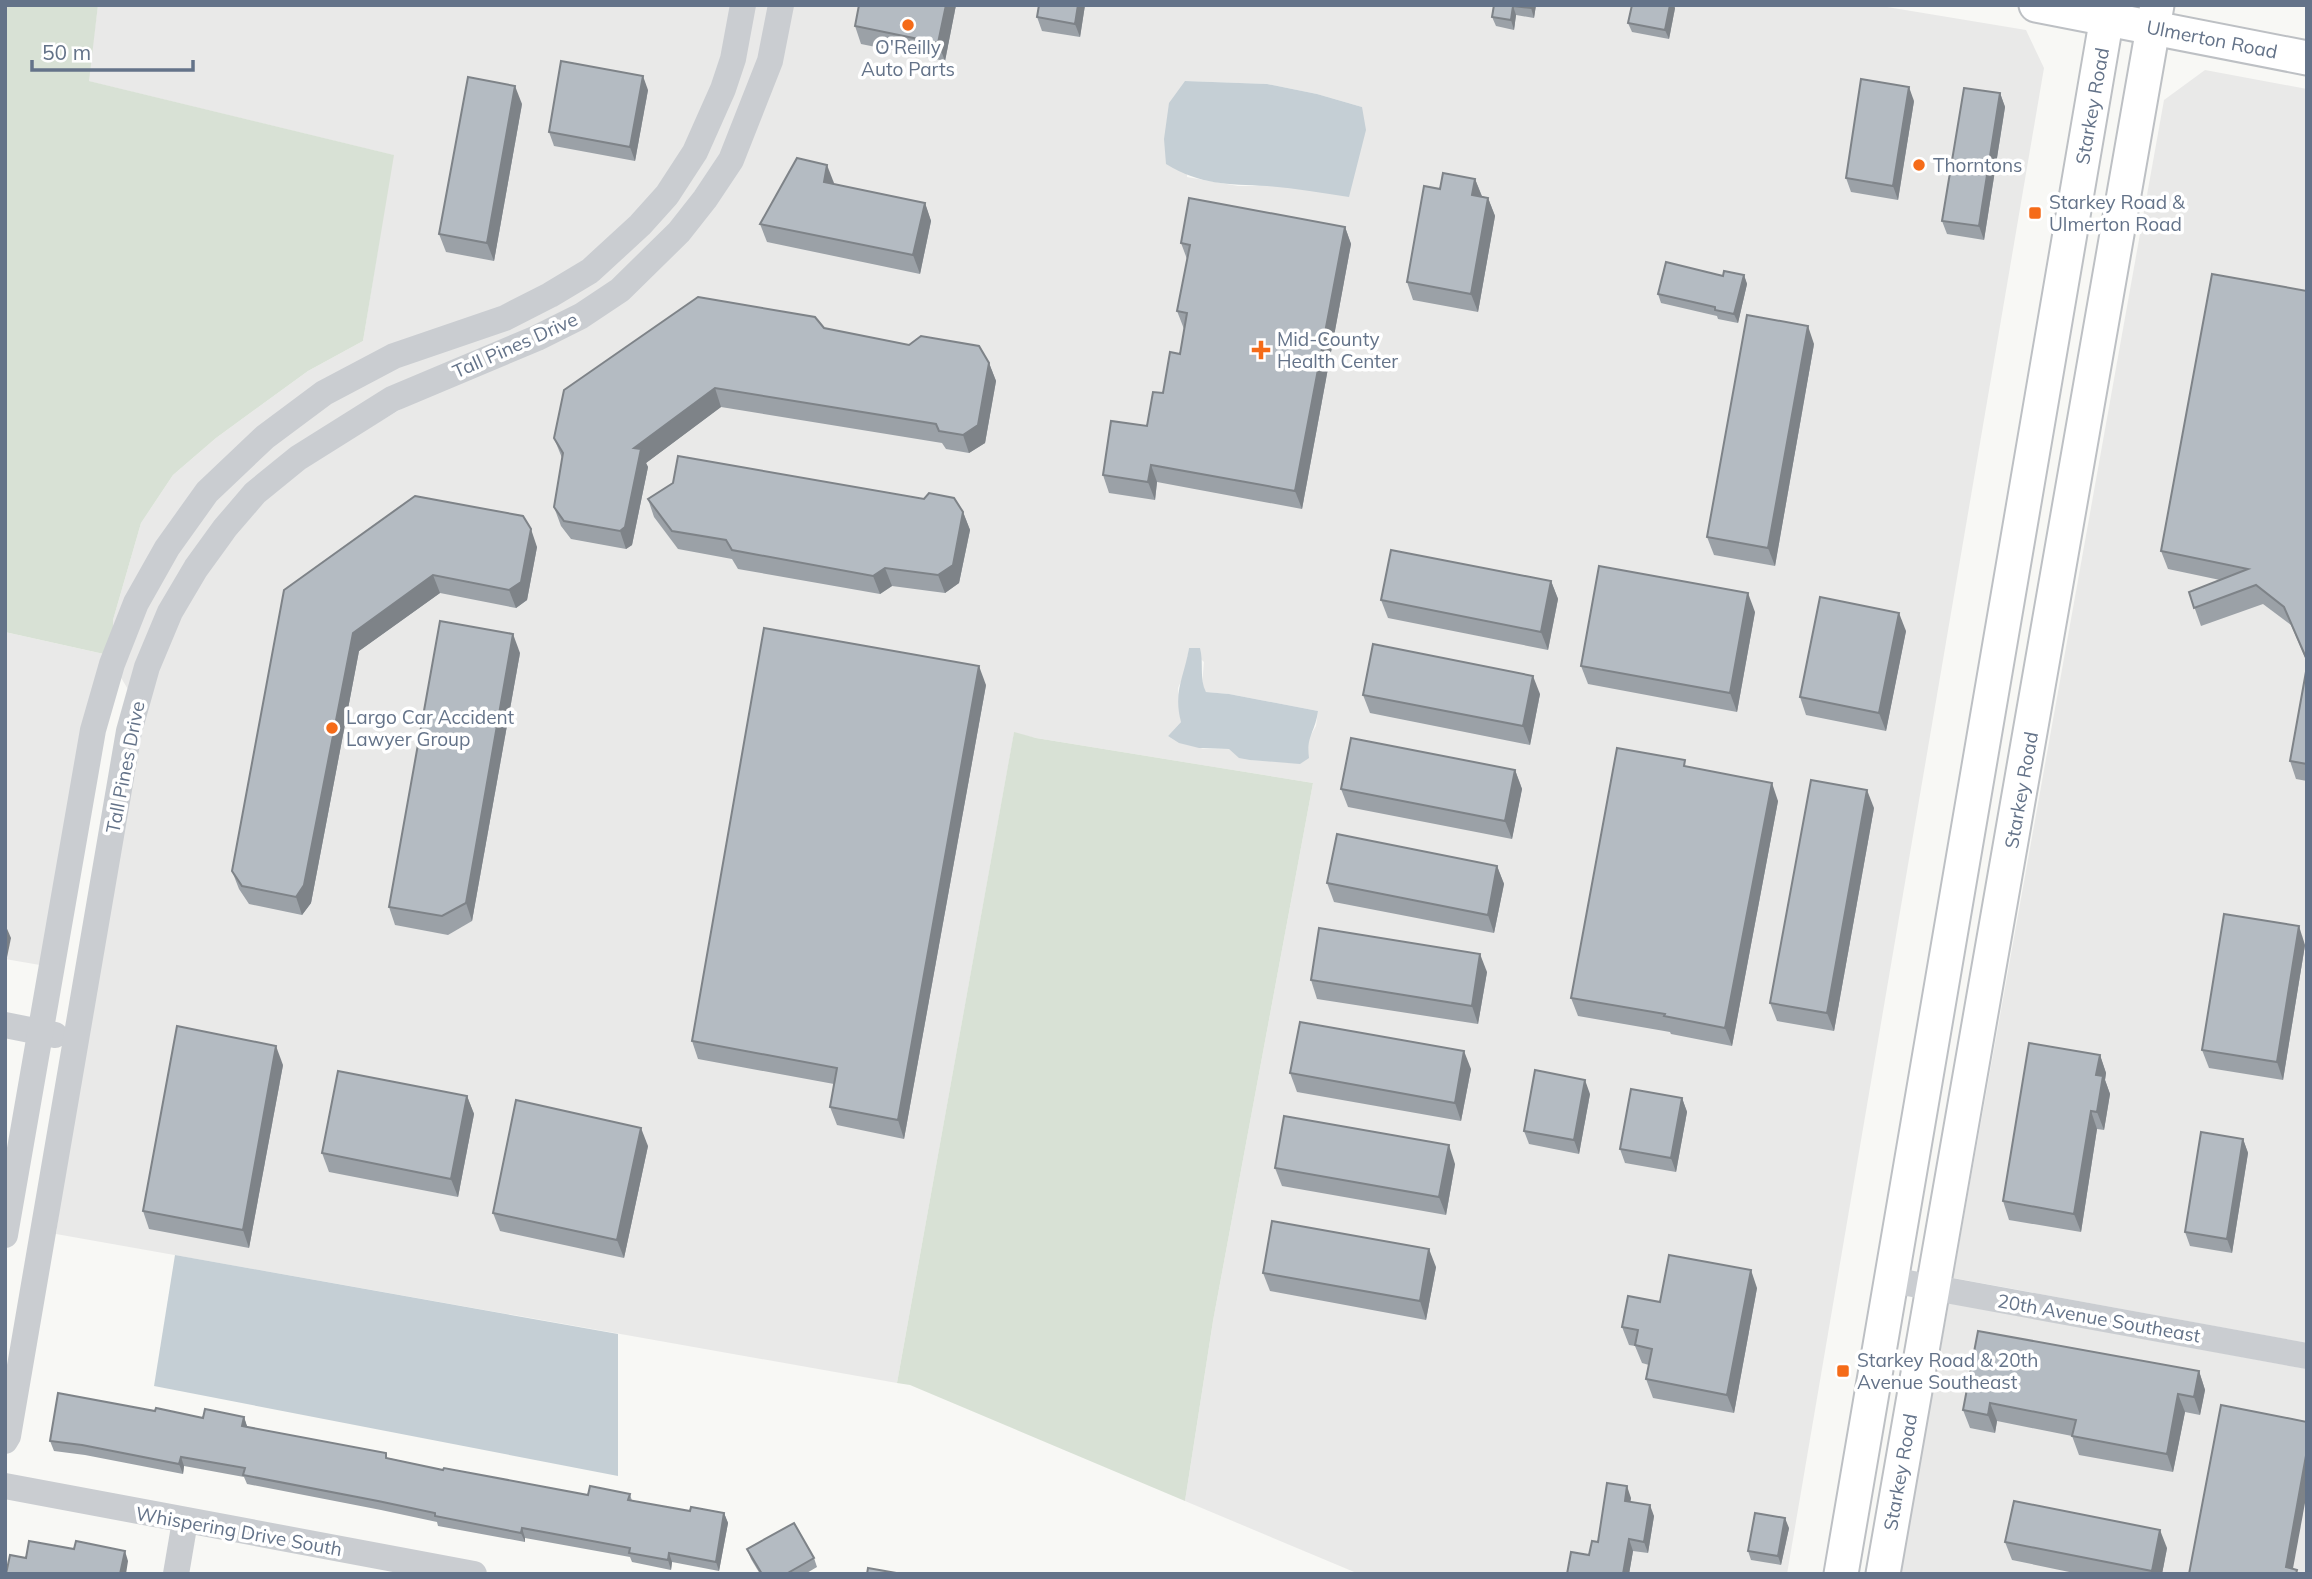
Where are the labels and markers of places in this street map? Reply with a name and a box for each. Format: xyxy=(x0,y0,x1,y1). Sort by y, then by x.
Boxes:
marker: O'Reilly Auto Parts xyxy=(900,17,916,33)
place label: O'Reilly Auto Parts xyxy=(861,35,955,81)
place label: Thorntons xyxy=(1933,153,2022,177)
marker: Thorntons xyxy=(1911,157,1927,173)
place label: Starkey Road & Ulmerton Road xyxy=(2049,190,2186,236)
marker: Starkey Road & Ulmerton Road xyxy=(2027,205,2043,221)
place label: Mid-County Health Center xyxy=(1277,327,1398,373)
marker: Mid-County Health Center xyxy=(1251,340,1271,360)
place label: Largo Car Accident Lawyer Group xyxy=(346,705,515,751)
marker: Largo Car Accident Lawyer Group xyxy=(324,720,340,736)
place label: Starkey Road & 20th Avenue Southeast xyxy=(1857,1348,2038,1394)
marker: Starkey Road & 20th Avenue Southeast xyxy=(1835,1363,1851,1379)

